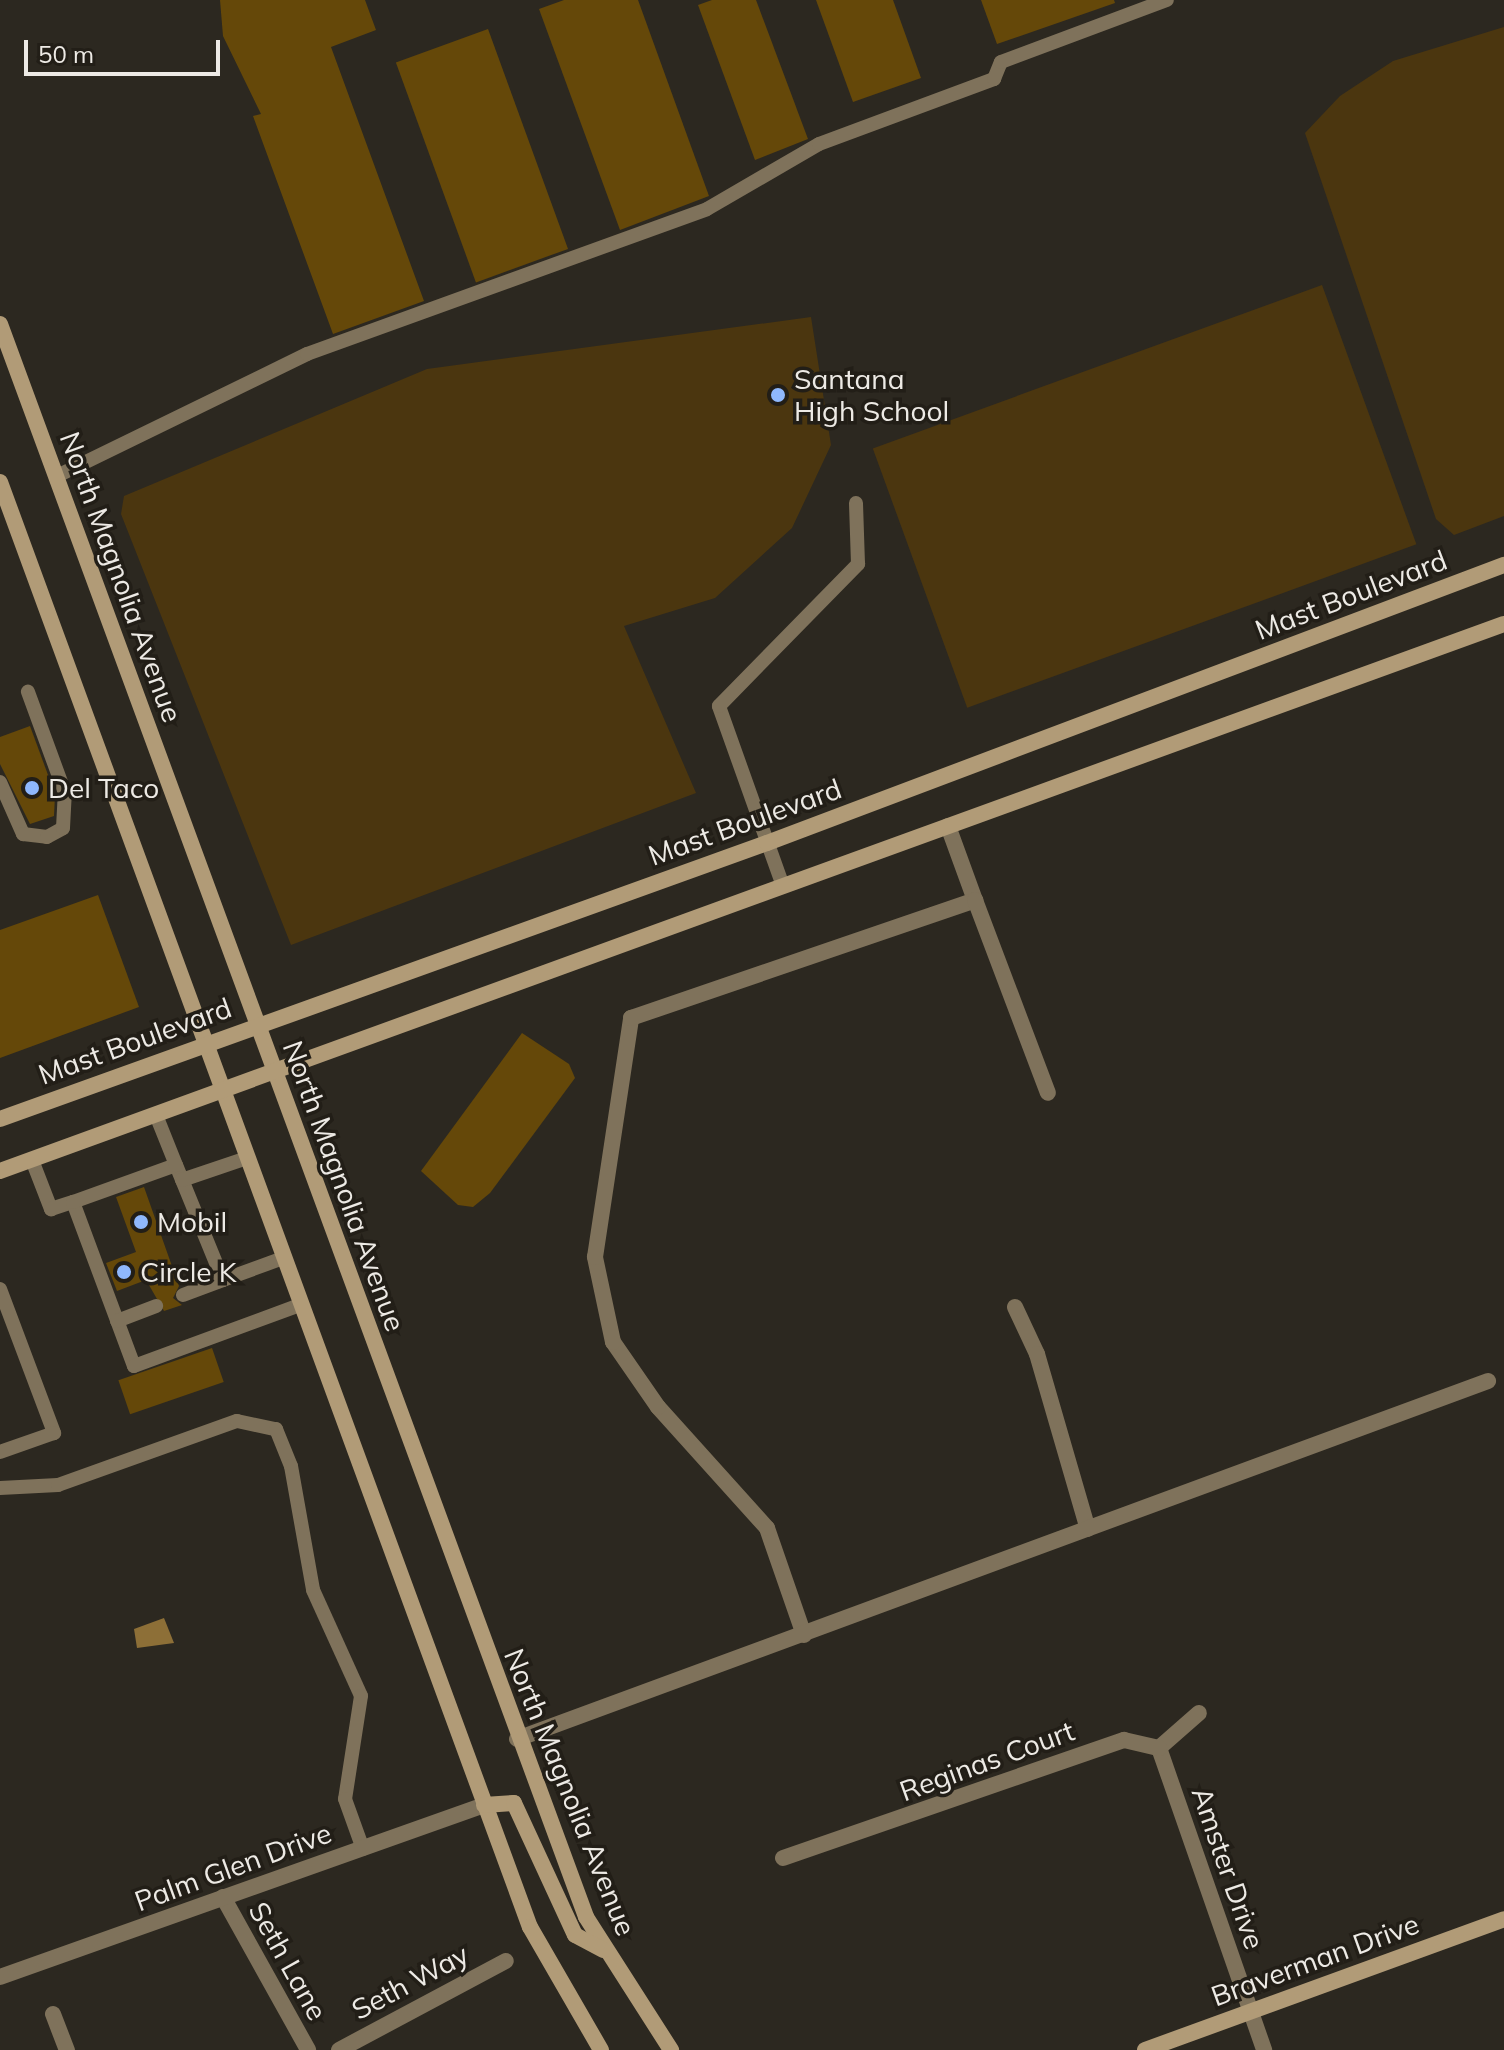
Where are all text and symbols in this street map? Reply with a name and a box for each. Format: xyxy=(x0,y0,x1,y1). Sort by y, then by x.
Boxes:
scale bar xyxy=(28,24,224,74)
text: 50 m xyxy=(38,39,94,69)
place label: Santana High School xyxy=(794,362,949,428)
marker: Santana High School xyxy=(769,386,787,404)
street label: North Magnolia Avenue xyxy=(53,427,189,727)
street label: Mast Boulevard xyxy=(1250,543,1452,647)
place label: Del Taco xyxy=(48,771,159,805)
street label: Mast Boulevard xyxy=(644,772,846,872)
marker: Del Taco xyxy=(23,779,41,797)
street label: Mast Boulevard xyxy=(34,991,236,1091)
street label: North Magnolia Avenue xyxy=(276,1036,412,1336)
place label: Mobil xyxy=(157,1205,227,1239)
marker: Mobil xyxy=(132,1213,150,1231)
place label: Circle K xyxy=(140,1255,237,1289)
marker: Circle K xyxy=(115,1263,133,1281)
street label: North Magnolia Avenue xyxy=(497,1644,643,1940)
street label: Reginas Court xyxy=(895,1714,1079,1808)
street label: Amster Drive xyxy=(1185,1783,1271,1953)
street label: Palm Glen Drive xyxy=(130,1816,336,1918)
street label: Seth Lane xyxy=(242,1896,334,2026)
street label: Braverman Drive xyxy=(1207,1907,1423,2013)
street label: Seth Way xyxy=(346,1937,474,2027)

